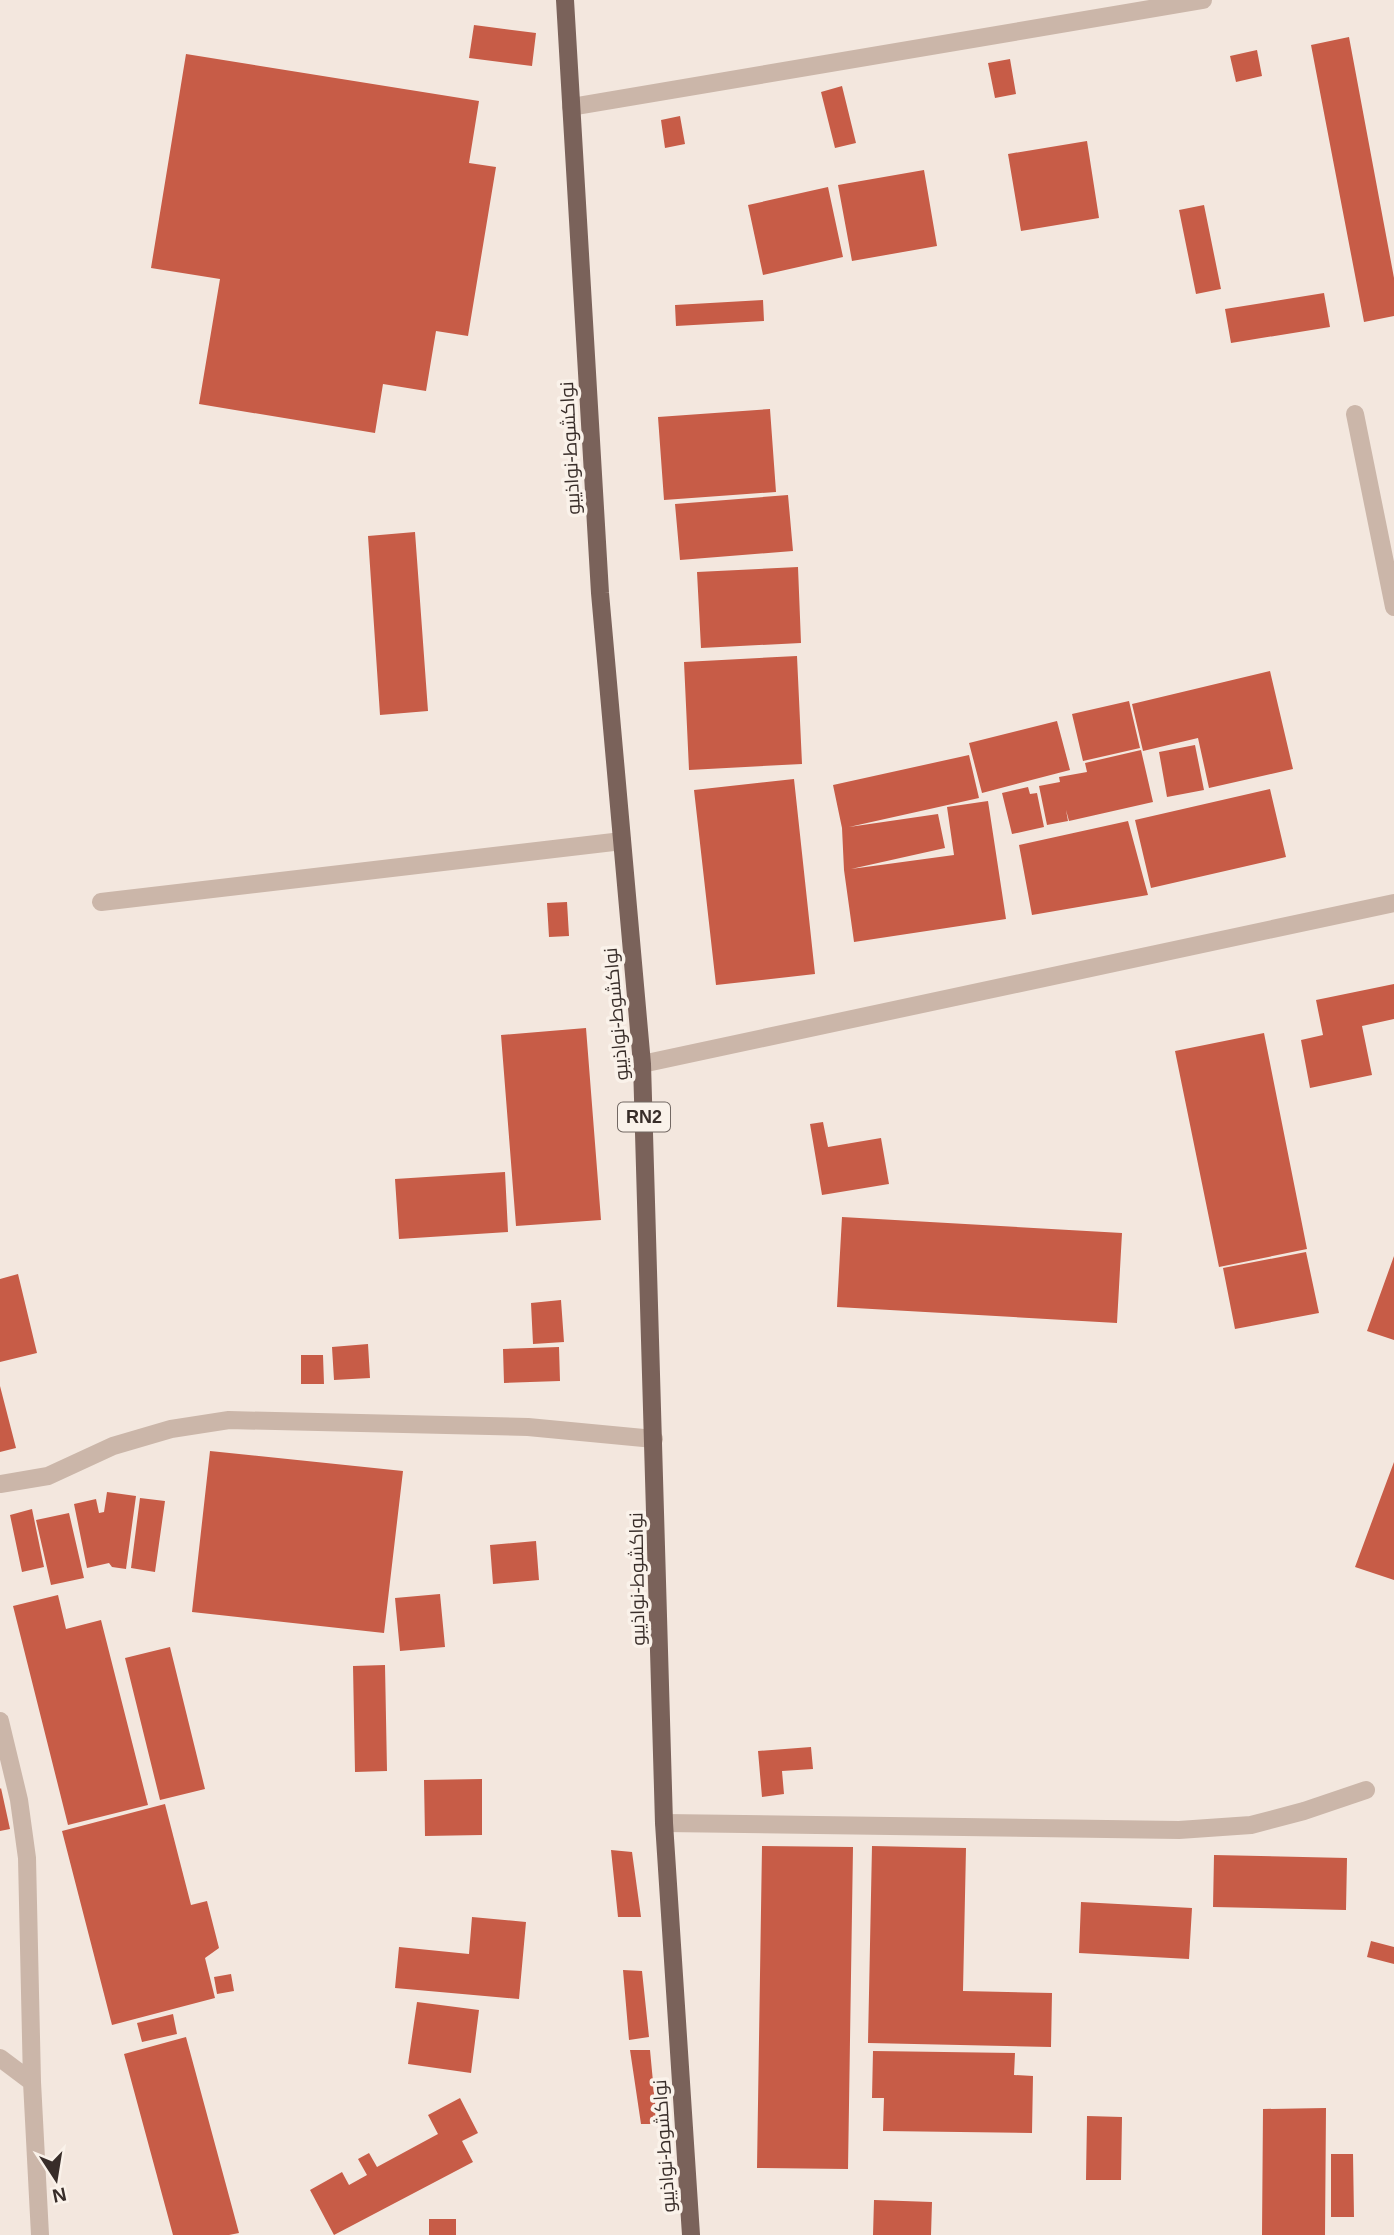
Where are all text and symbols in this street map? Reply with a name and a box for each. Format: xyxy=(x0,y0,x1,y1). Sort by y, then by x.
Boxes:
street label: نواكشوط-نواذيبو xyxy=(556,381,585,515)
street label: نواكشوط-نواذيبو xyxy=(600,947,633,1081)
road number: RN2 xyxy=(618,1102,670,1132)
street label: نواكشوط-نواذيبو xyxy=(625,1512,650,1646)
street label: نواكشوط-نواذيبو xyxy=(649,2079,680,2213)
north arrow xyxy=(21,2144,91,2214)
text: N xyxy=(51,2183,68,2207)

